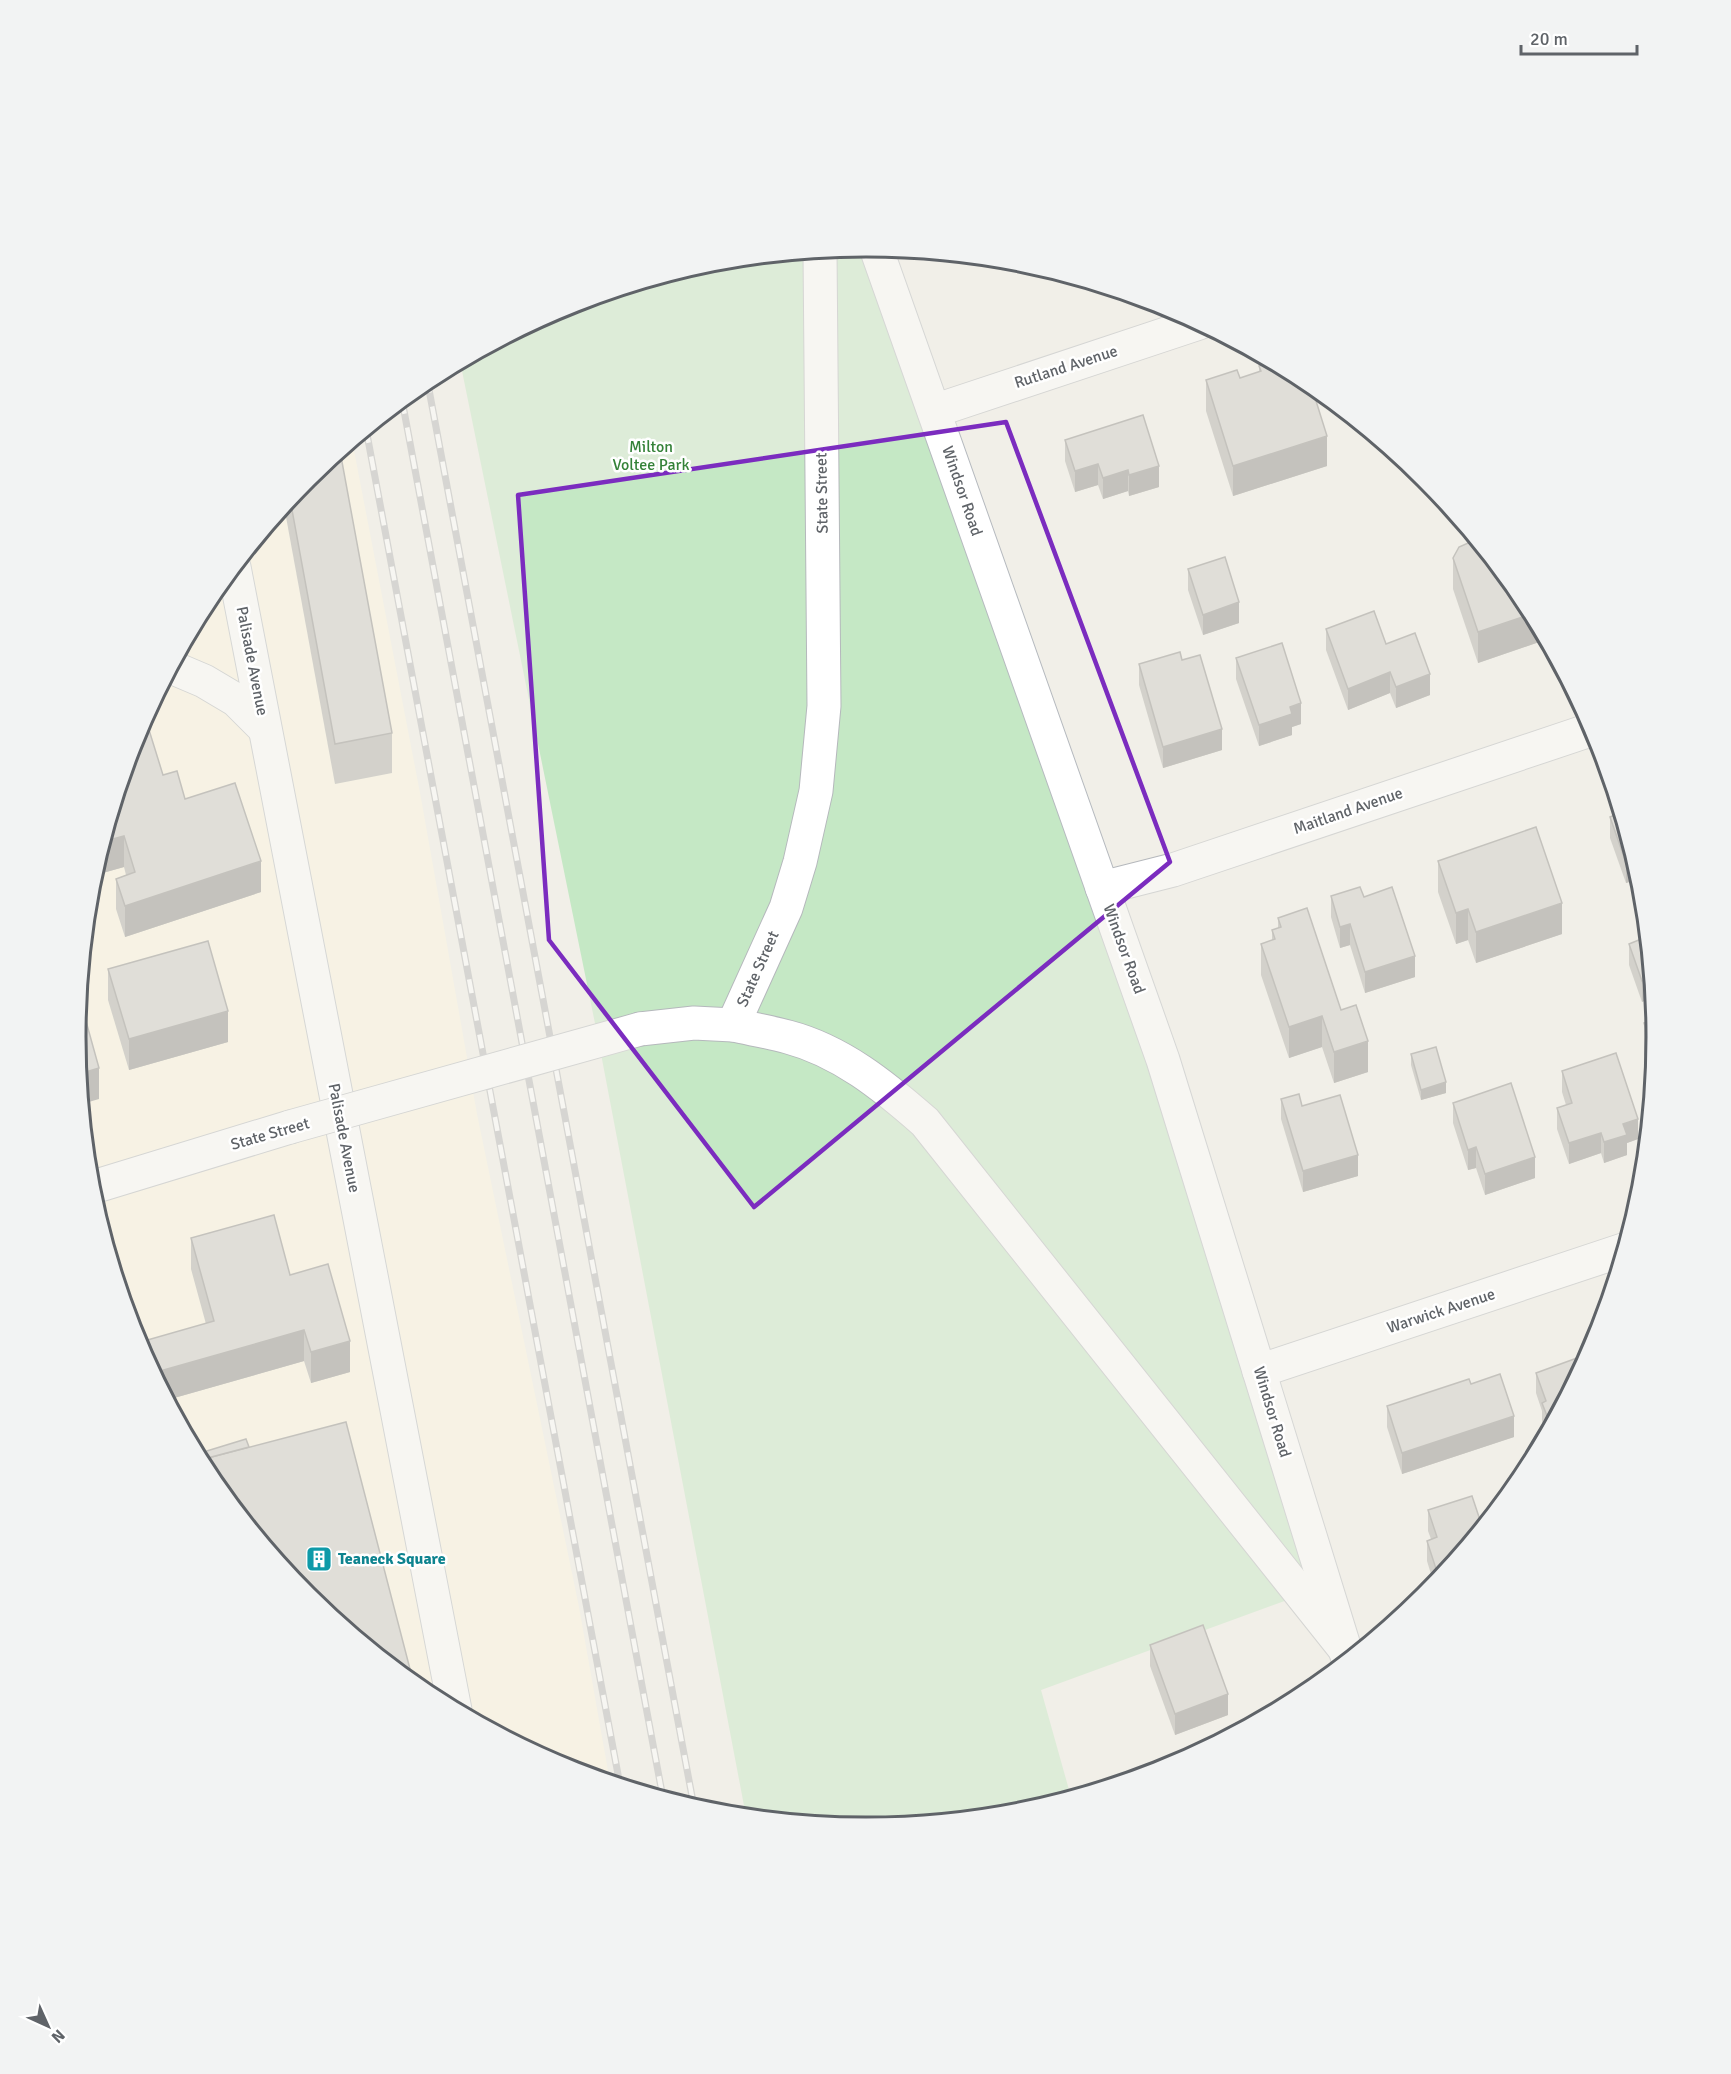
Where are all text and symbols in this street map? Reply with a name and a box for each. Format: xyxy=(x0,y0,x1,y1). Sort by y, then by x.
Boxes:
scale bar xyxy=(1521,18,1636,56)
text: 20 m xyxy=(1530,28,1568,50)
street label: Rutland Avenue xyxy=(1012,341,1120,393)
park label: Milton Voltee Park xyxy=(613,437,689,475)
street label: Windsor Road xyxy=(937,443,987,539)
street label: State Street xyxy=(811,452,833,534)
street label: Palisade Avenue xyxy=(232,605,272,717)
street label: Maitland Avenue xyxy=(1291,783,1405,839)
street label: Windsor Road xyxy=(1099,901,1149,997)
street label: State Street xyxy=(732,928,784,1010)
street label: Palisade Avenue xyxy=(324,1082,364,1194)
street label: State Street xyxy=(228,1113,312,1155)
street label: Warwick Avenue xyxy=(1384,1284,1498,1338)
street label: Windsor Road xyxy=(1249,1364,1295,1460)
building icon: Teaneck Square xyxy=(304,1544,334,1574)
place label: Teaneck Square xyxy=(338,1549,446,1569)
north arrow xyxy=(18,1996,78,2056)
text: N xyxy=(47,2025,69,2047)

